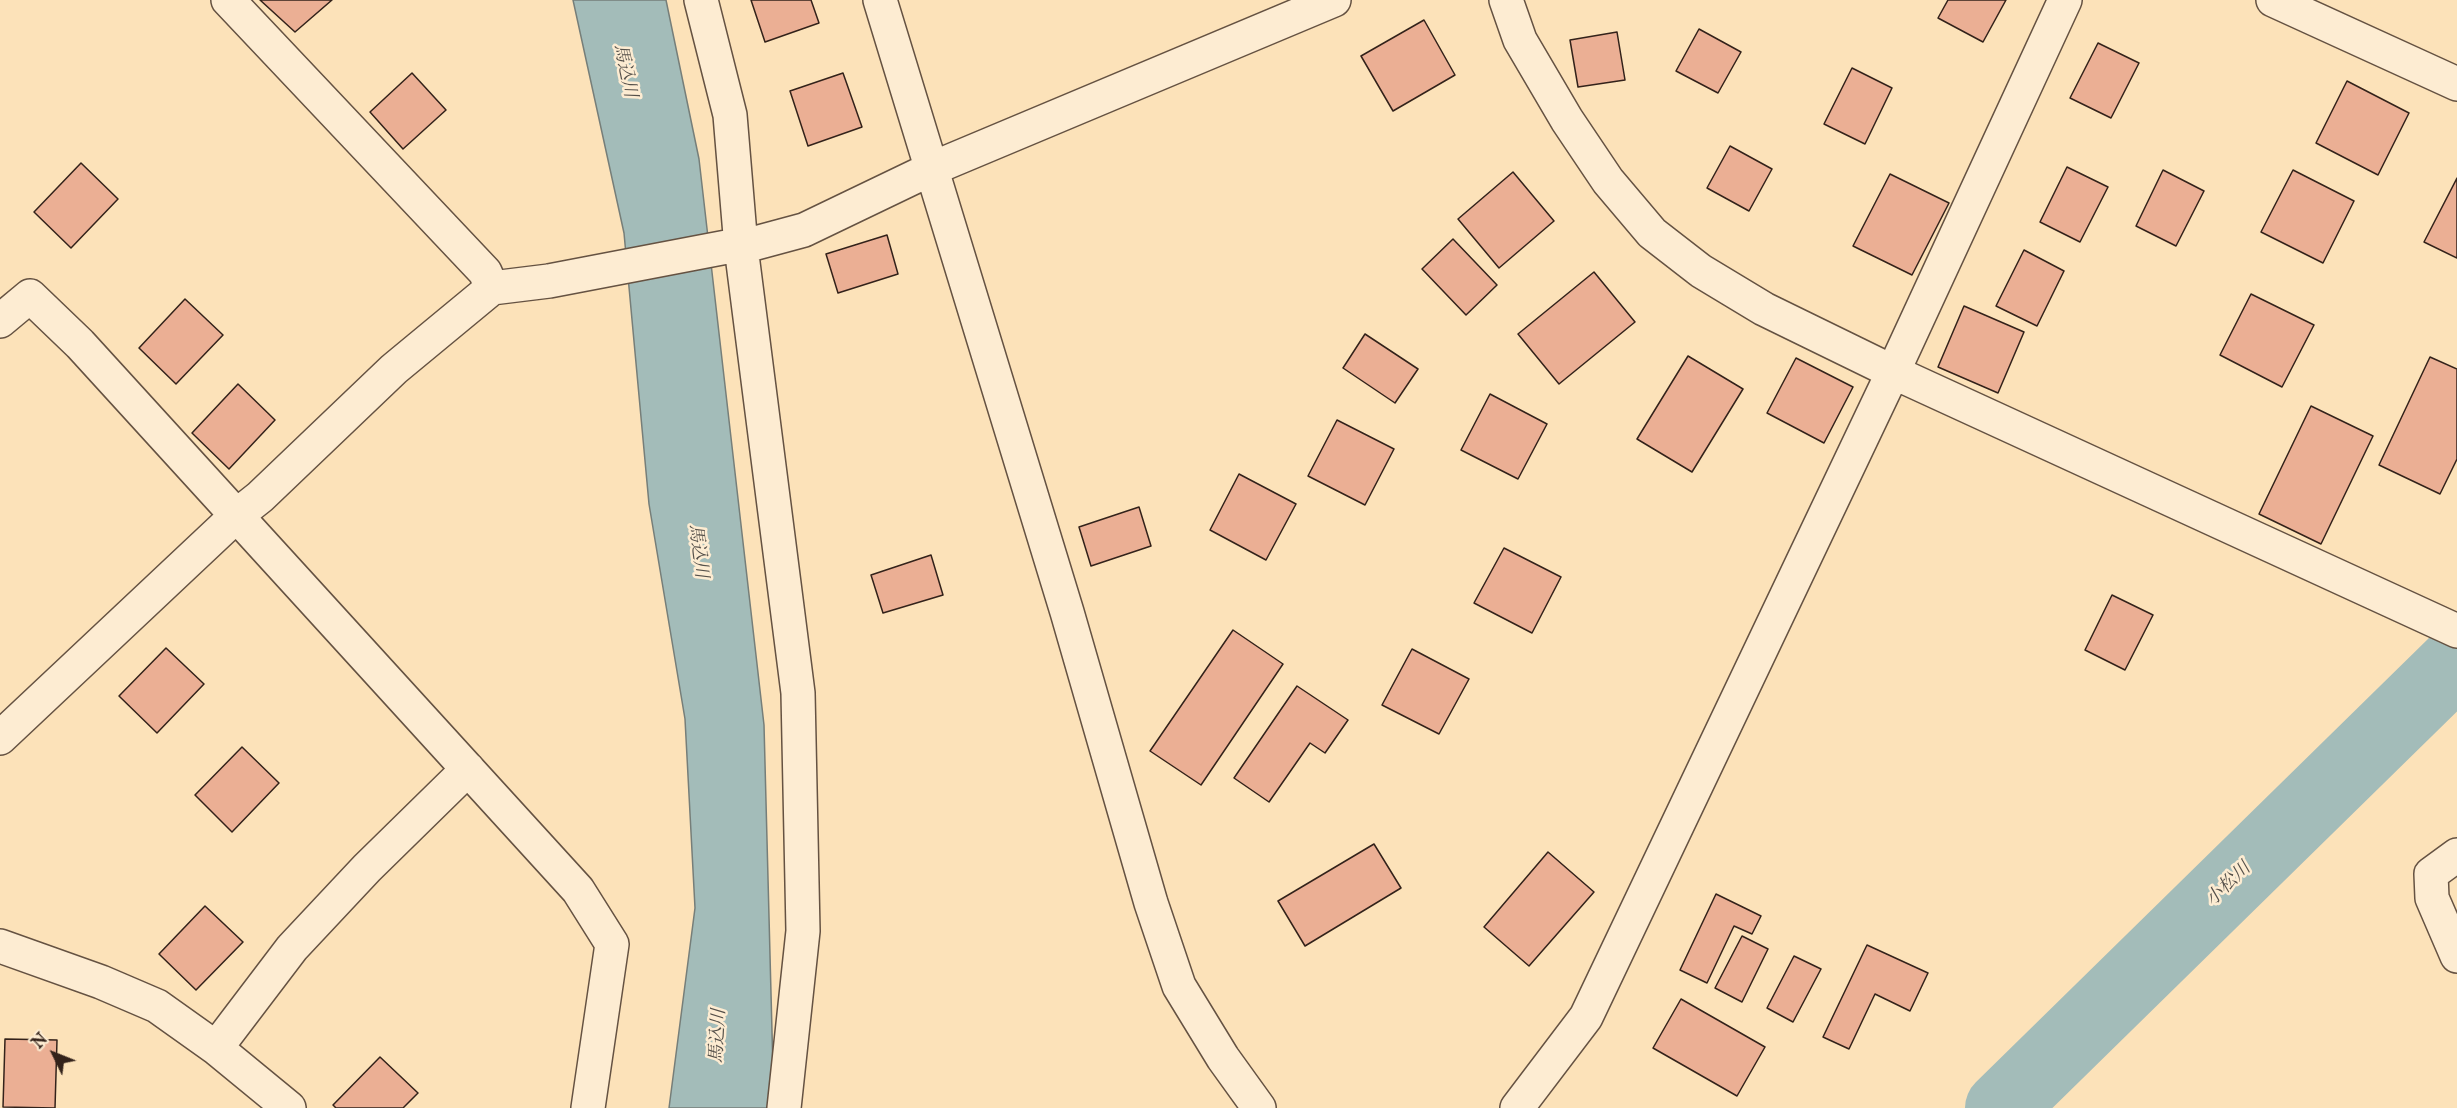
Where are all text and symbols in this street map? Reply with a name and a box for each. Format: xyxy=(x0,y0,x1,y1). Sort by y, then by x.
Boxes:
water label: 馬込川 xyxy=(608,42,640,100)
water label: 馬込川 xyxy=(683,523,711,579)
water label: 小松川 xyxy=(2202,858,2256,912)
water label: 馬込川 xyxy=(707,1008,731,1064)
north arrow xyxy=(24,1024,84,1084)
text: N xyxy=(29,1030,53,1054)

